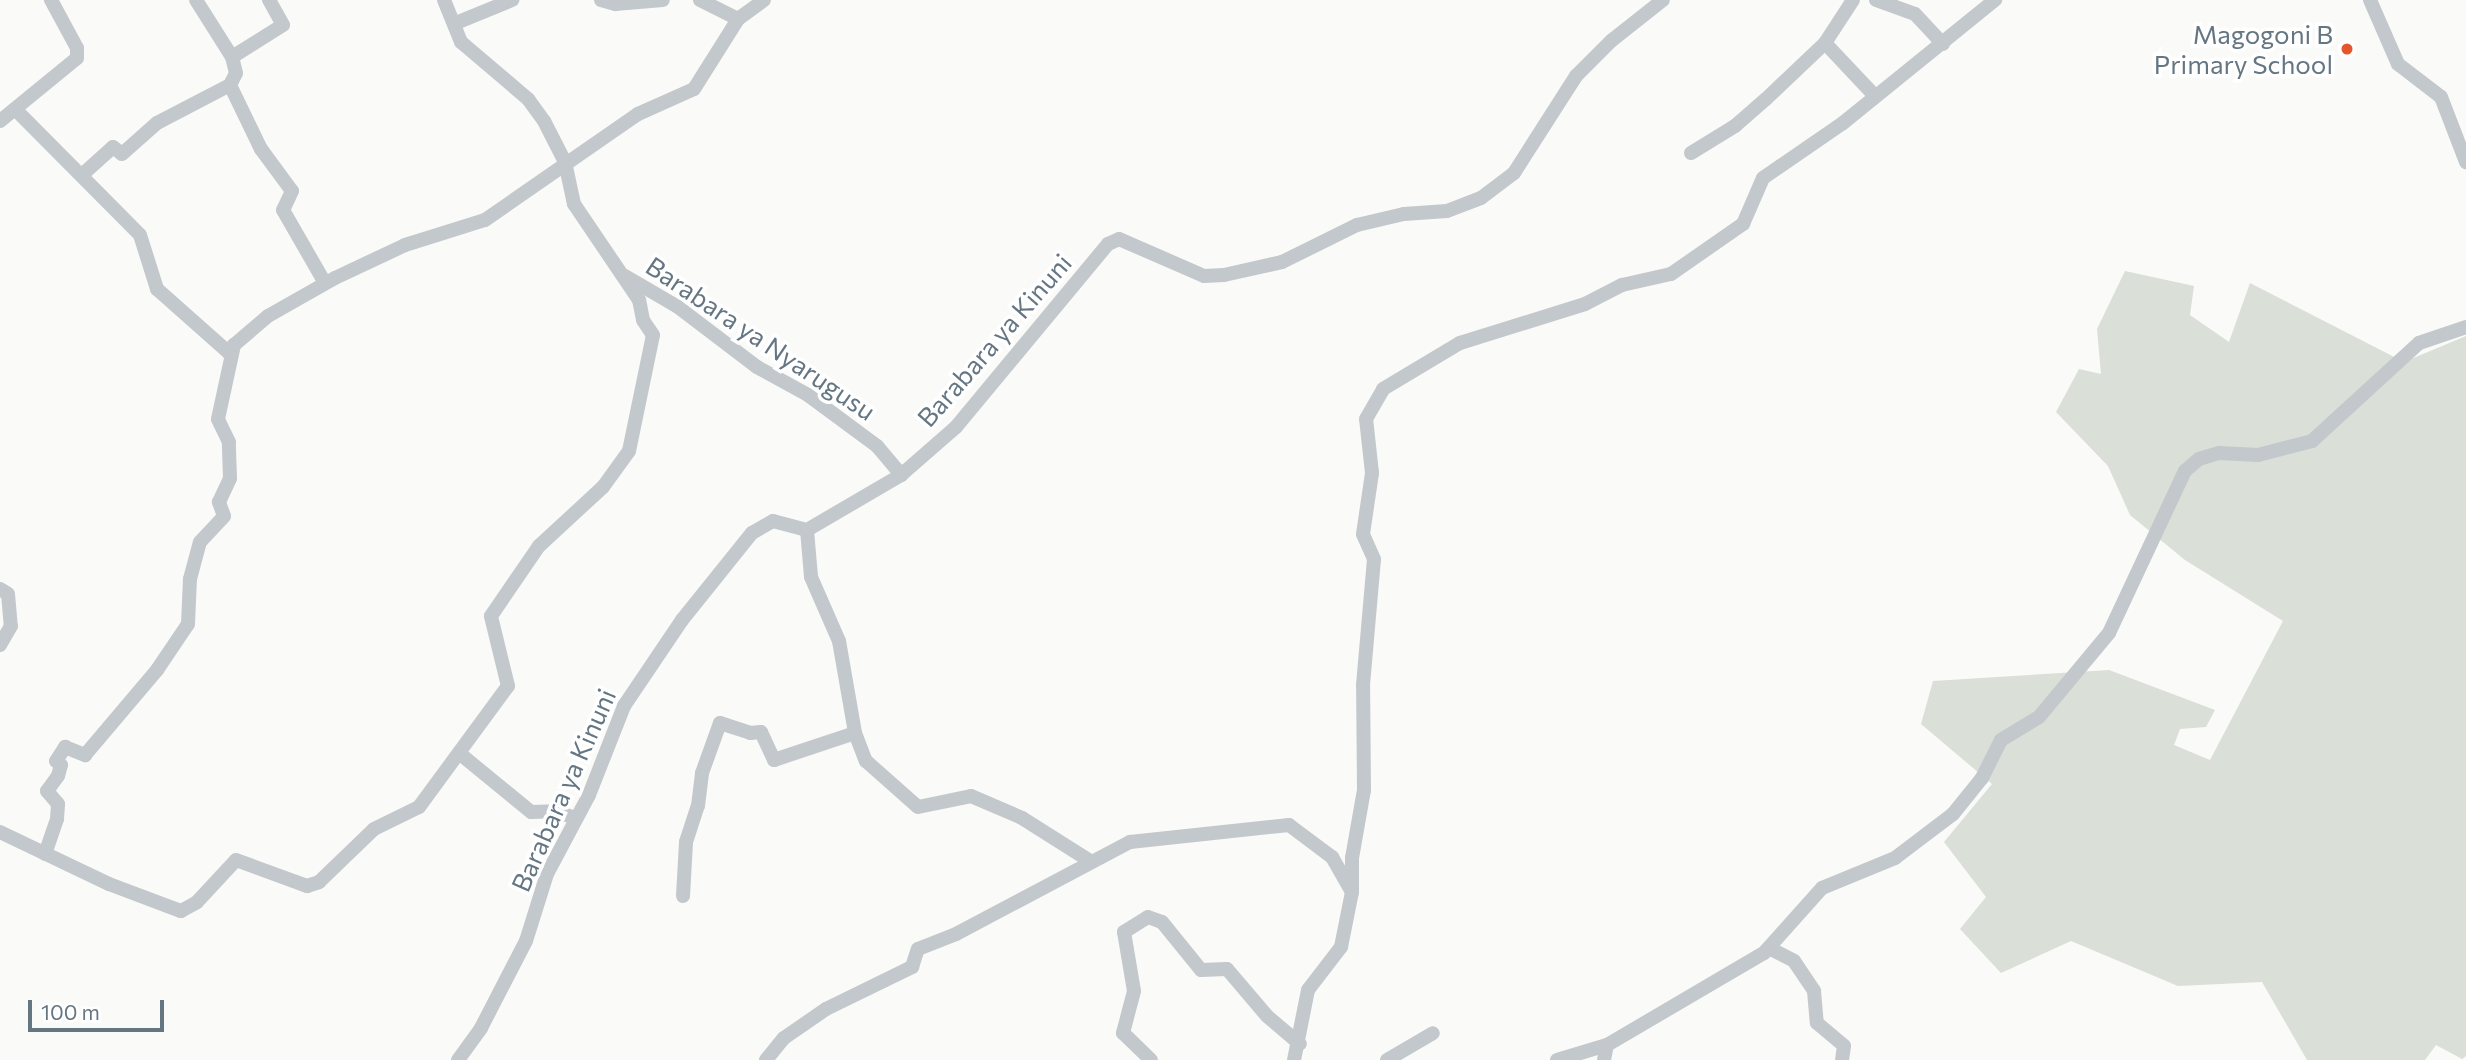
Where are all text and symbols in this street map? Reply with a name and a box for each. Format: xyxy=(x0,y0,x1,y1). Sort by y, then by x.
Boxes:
place label: Magogoni B Primary School xyxy=(2154,18,2333,80)
marker: Magogoni B Primary School xyxy=(2339,41,2355,57)
street label: Barabara ya Kinuni xyxy=(910,247,1078,433)
street label: Barabara ya Nyarugusu xyxy=(640,250,882,426)
street label: Barabara ya Kinuni xyxy=(504,684,622,896)
scale bar xyxy=(32,986,168,1030)
text: 100 m xyxy=(41,999,100,1024)

